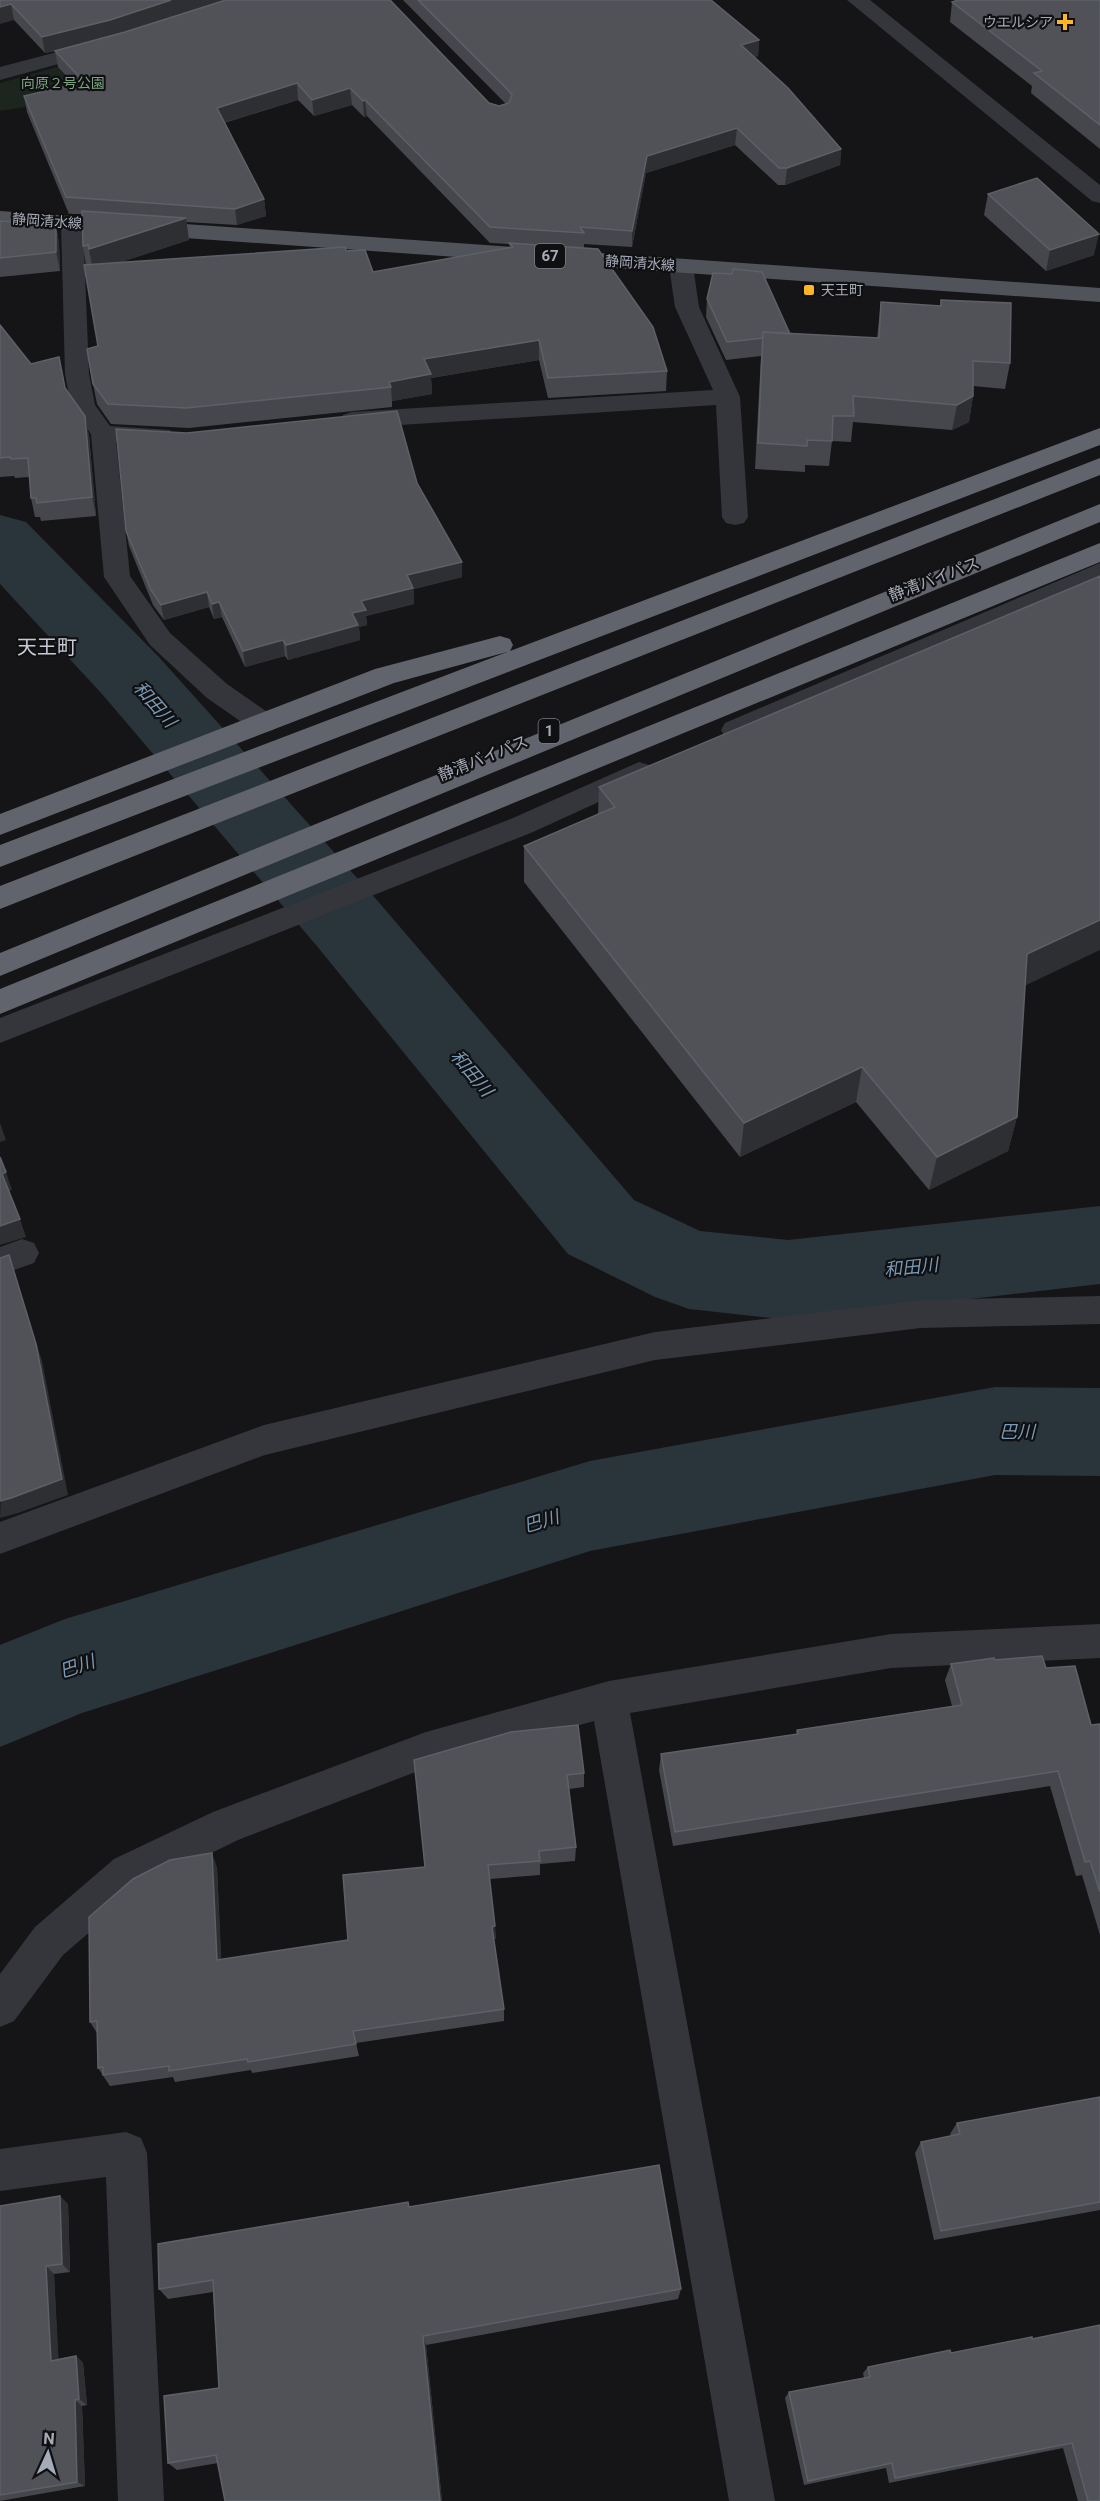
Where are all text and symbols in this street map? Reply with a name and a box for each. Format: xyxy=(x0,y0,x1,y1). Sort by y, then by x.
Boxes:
place label: ウエルシア xyxy=(983,14,1053,30)
marker: ウエルシア xyxy=(1058,15,1072,29)
park label: 向原２号公園 xyxy=(21,75,105,91)
street label: 静岡清水線 xyxy=(12,211,82,231)
road number: 67 xyxy=(535,244,565,268)
street label: 静岡清水線 xyxy=(605,253,675,273)
place label: 天王町 xyxy=(821,282,863,298)
marker: 天王町 xyxy=(802,283,816,297)
street label: 静清バイパス xyxy=(886,553,982,605)
district label: 天王町 xyxy=(17,635,77,659)
water label: 和田川 xyxy=(129,677,182,733)
road number: 1 xyxy=(538,719,560,743)
street label: 静清バイパス xyxy=(435,731,531,785)
water label: 和田川 xyxy=(447,1046,499,1102)
water label: 和田川 xyxy=(883,1254,941,1280)
water label: 巴川 xyxy=(999,1421,1037,1442)
water label: 巴川 xyxy=(521,1505,563,1536)
water label: 巴川 xyxy=(57,1650,99,1682)
north arrow xyxy=(18,2423,78,2483)
text: N xyxy=(43,2429,55,2448)

